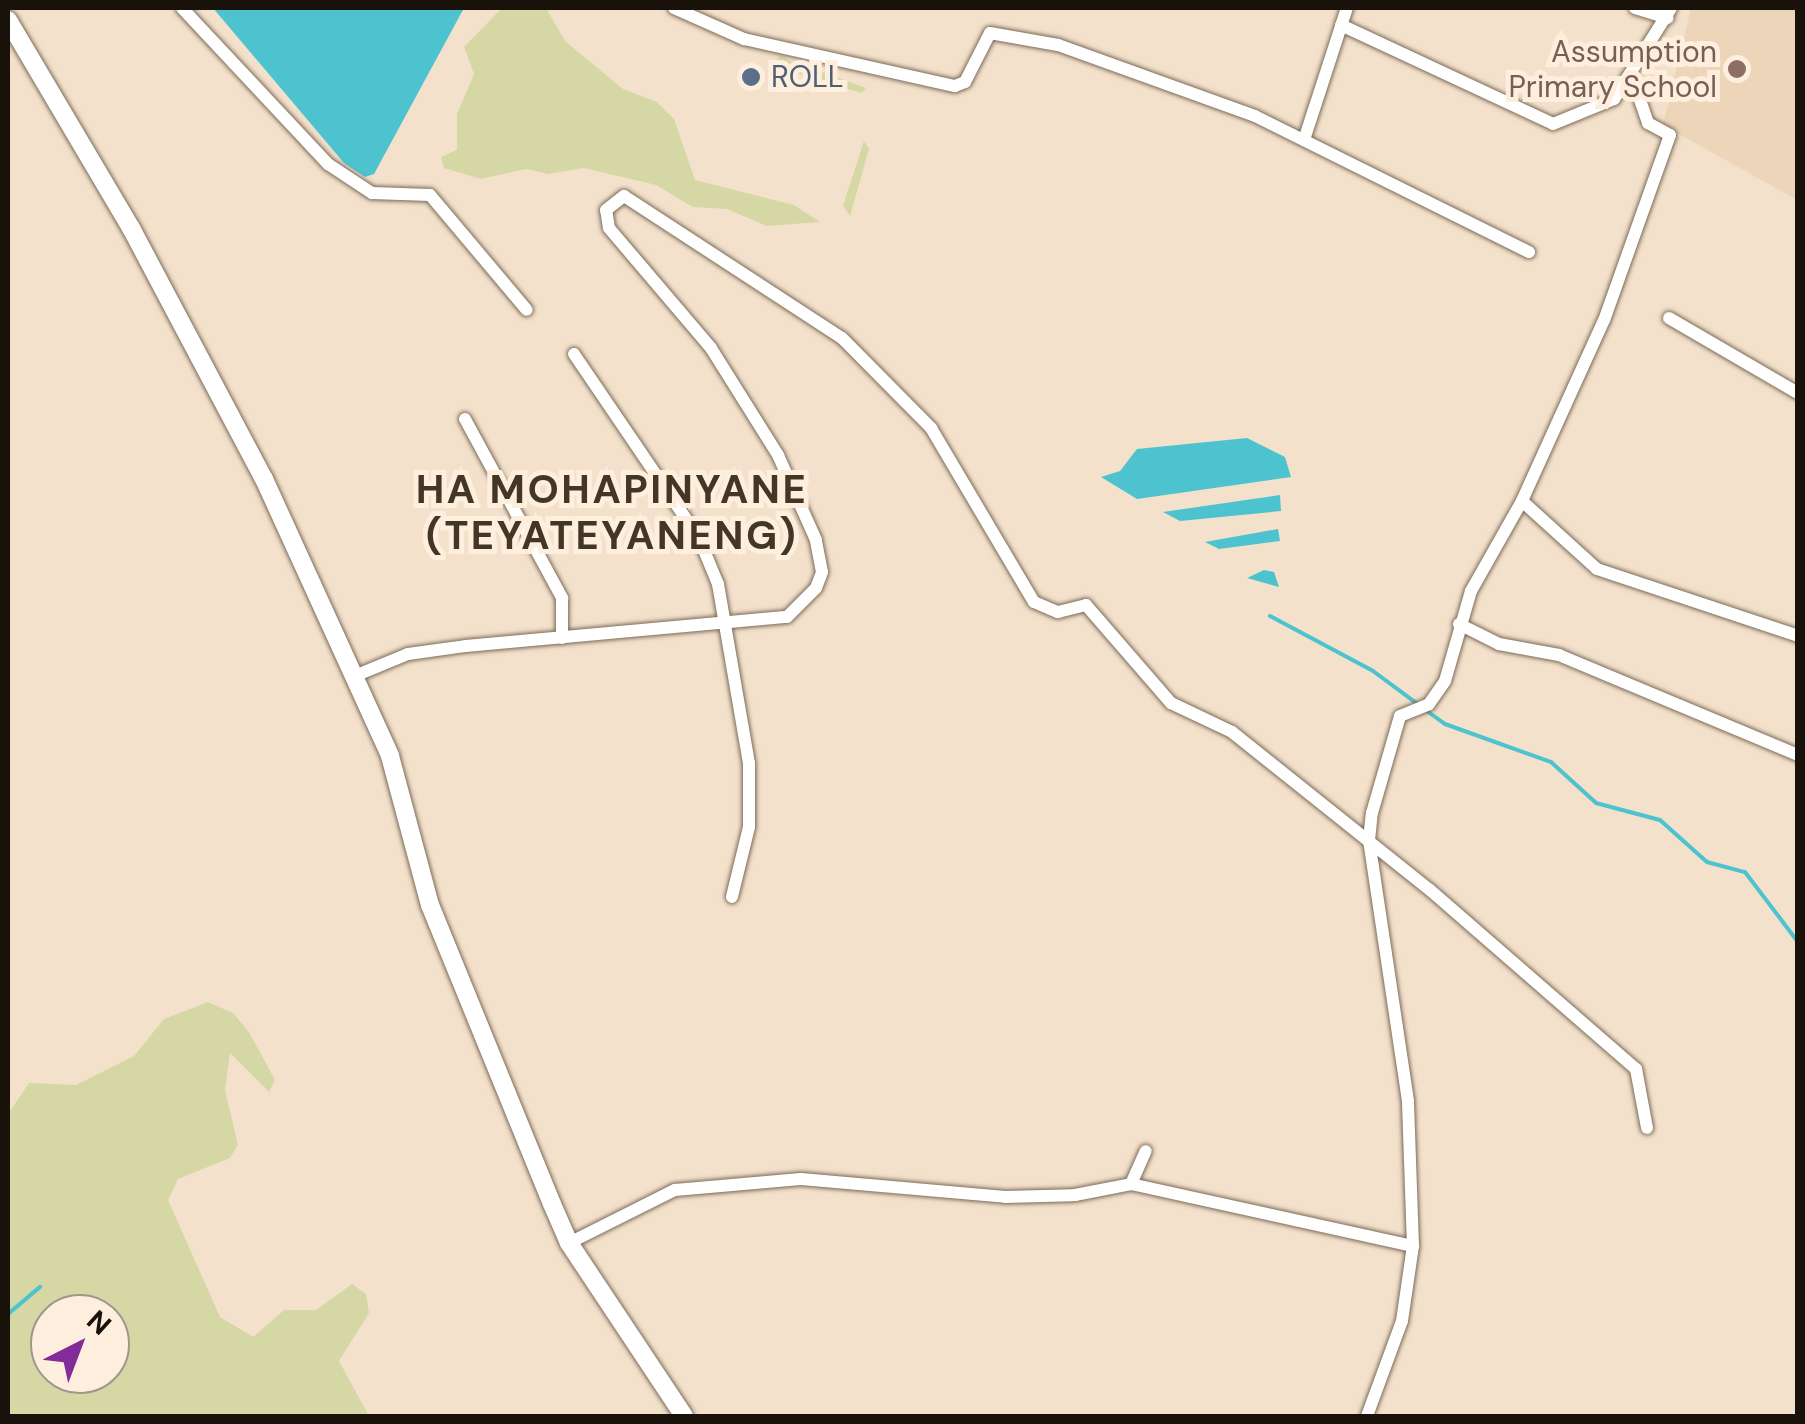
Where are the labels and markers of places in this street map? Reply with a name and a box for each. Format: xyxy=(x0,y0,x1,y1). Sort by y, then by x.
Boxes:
place label: Assumption Primary School xyxy=(1508,34,1717,104)
marker: Assumption Primary School xyxy=(1726,58,1748,80)
place label: ROLL xyxy=(771,59,844,95)
marker: ROLL xyxy=(740,66,762,88)

